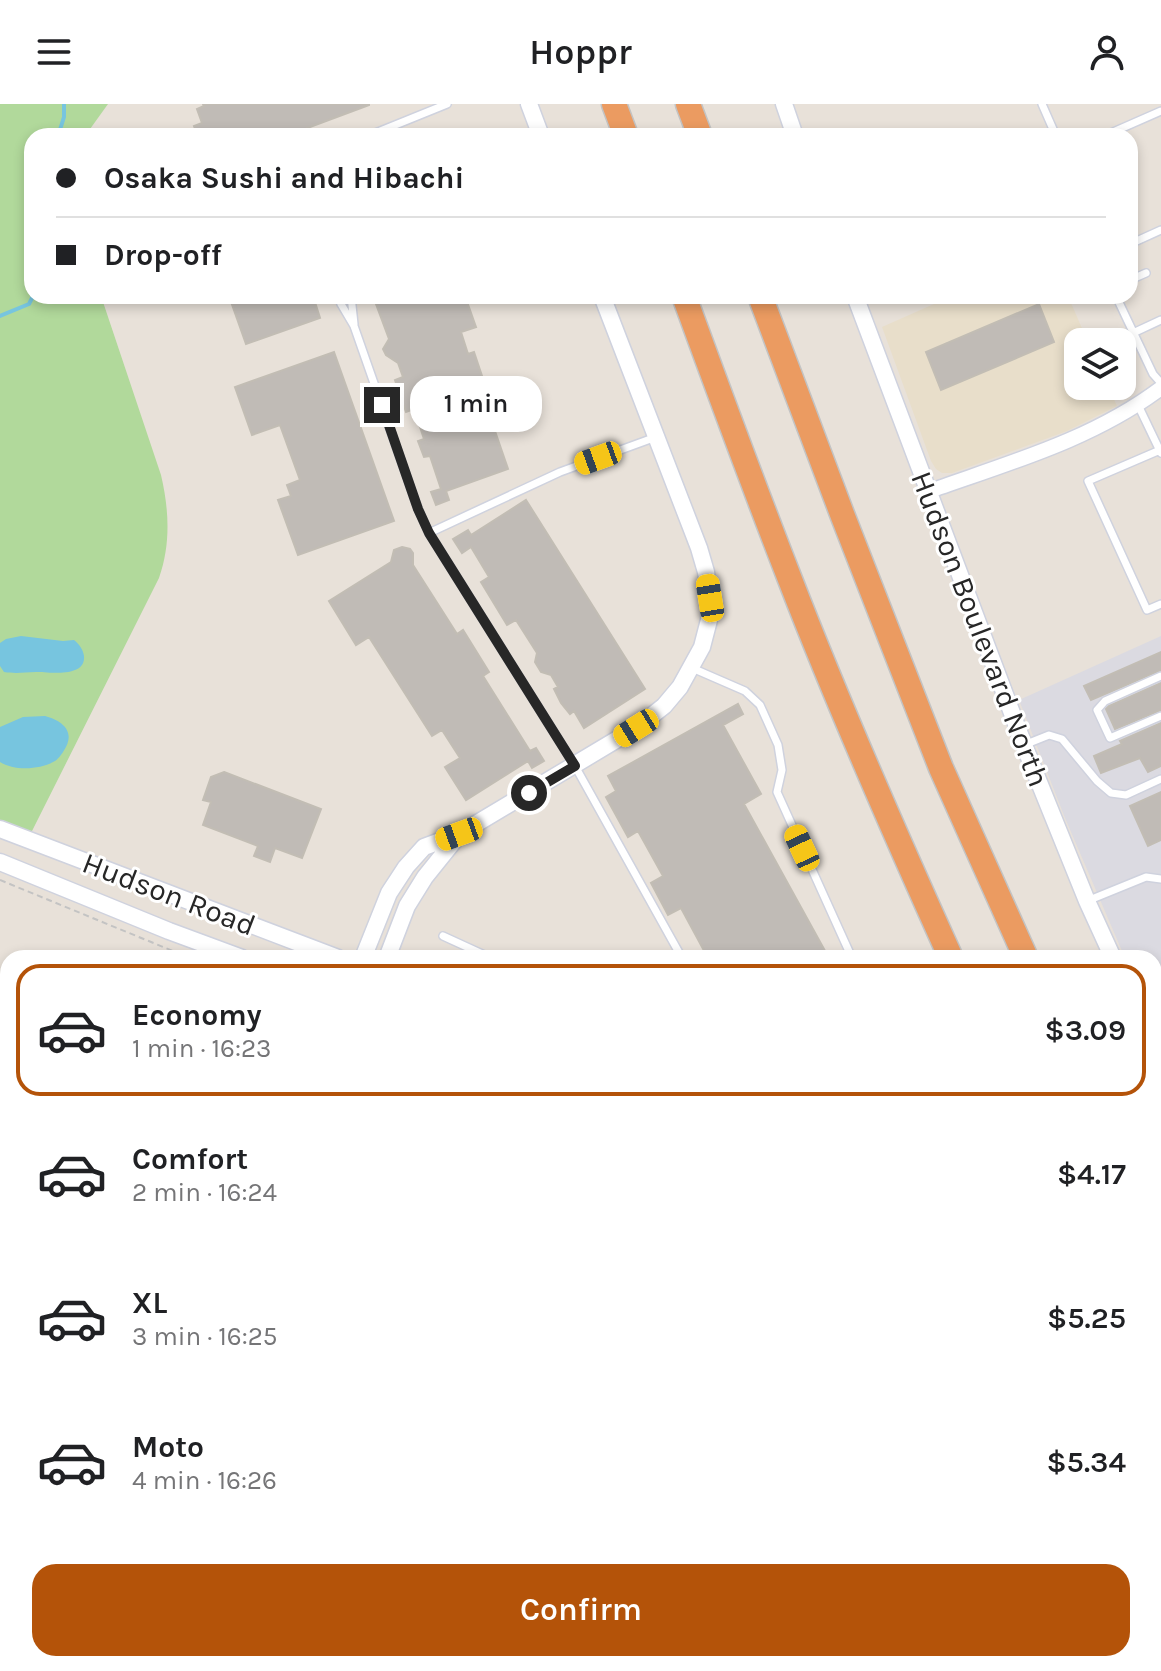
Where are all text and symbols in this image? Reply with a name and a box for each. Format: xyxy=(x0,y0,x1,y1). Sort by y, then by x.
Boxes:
icon: menu xyxy=(32,30,76,74)
icon: person xyxy=(1085,30,1129,74)
text: Hoppr xyxy=(529,31,632,73)
text: Osaka Sushi and Hibachi xyxy=(104,160,464,196)
text: Drop-off xyxy=(104,237,222,273)
map controls xyxy=(1064,328,1136,400)
button: layers xyxy=(1064,328,1136,400)
callout: 1 min xyxy=(410,377,542,433)
route end xyxy=(364,387,400,423)
text: 1 min xyxy=(444,388,508,419)
car xyxy=(571,439,625,477)
street label: Hudson Boulevard North xyxy=(903,466,1057,792)
car xyxy=(694,572,726,624)
car xyxy=(609,705,663,751)
route start xyxy=(511,775,547,811)
car xyxy=(432,815,486,853)
car xyxy=(781,821,823,875)
street label: Hudson Road xyxy=(77,845,261,943)
icon: car xyxy=(36,994,108,1066)
text: Economy xyxy=(132,997,262,1033)
text: $3.09 xyxy=(1045,1012,1126,1048)
text: 1 min · 16:23 xyxy=(132,1033,271,1064)
icon: car xyxy=(36,1138,108,1210)
text: Comfort xyxy=(132,1141,248,1177)
text: $4.17 xyxy=(1057,1156,1126,1192)
text: 2 min · 16:24 xyxy=(132,1177,277,1208)
icon: car xyxy=(36,1282,108,1354)
text: XL xyxy=(132,1285,167,1321)
text: $5.25 xyxy=(1047,1300,1126,1336)
text: 3 min · 16:25 xyxy=(132,1321,278,1352)
icon: car xyxy=(36,1426,108,1498)
text: Moto xyxy=(132,1429,204,1465)
text: $5.34 xyxy=(1046,1444,1126,1480)
text: 4 min · 16:26 xyxy=(132,1465,277,1496)
button: Confirm xyxy=(32,1564,1130,1656)

